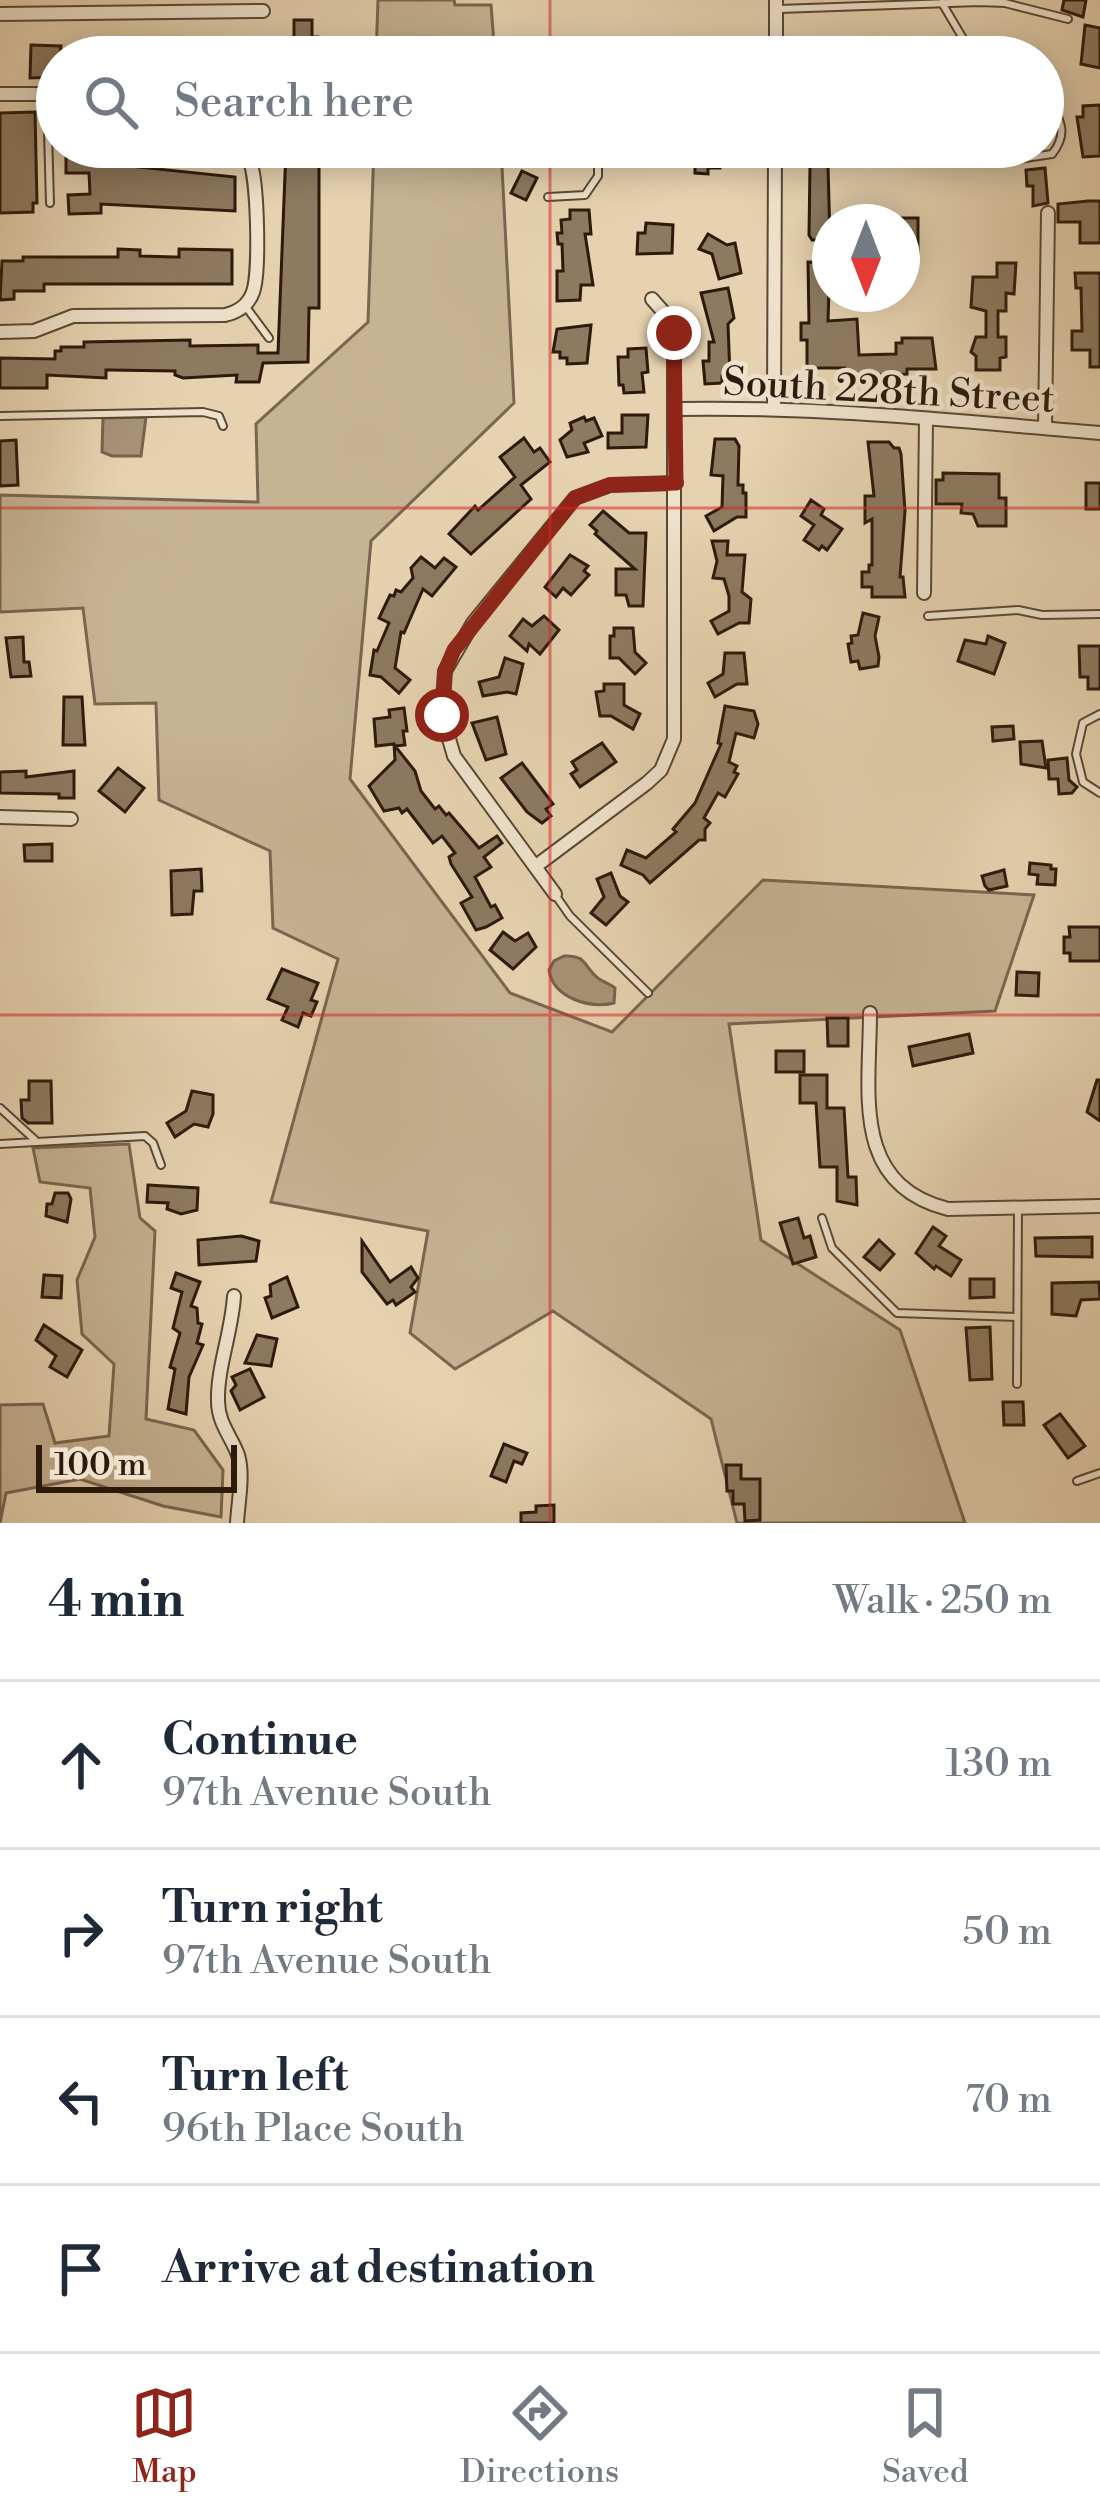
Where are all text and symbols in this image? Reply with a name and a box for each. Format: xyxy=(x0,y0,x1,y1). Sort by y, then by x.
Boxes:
search box xyxy=(36,36,1064,168)
icon: search xyxy=(78,69,144,135)
text: Search here xyxy=(174,74,414,131)
north arrow xyxy=(812,204,920,312)
route end xyxy=(647,306,701,360)
street label: South 228th Street xyxy=(722,358,1056,425)
route start xyxy=(415,688,469,742)
scale bar xyxy=(36,1439,237,1492)
text: 100 m xyxy=(54,1445,147,1486)
text: 4 min xyxy=(48,1569,184,1633)
text: Walk · 250 m xyxy=(833,1577,1052,1626)
text: Continue xyxy=(162,1712,358,1769)
icon: ahead xyxy=(48,1732,114,1798)
text: 130 m xyxy=(946,1740,1052,1789)
text: 97th Avenue South xyxy=(162,1769,491,1818)
text: Turn right xyxy=(162,1880,383,1937)
icon: right xyxy=(48,1900,114,1966)
text: 50 m xyxy=(962,1908,1052,1957)
text: 97th Avenue South xyxy=(162,1937,491,1986)
text: Turn left xyxy=(162,2048,348,2105)
icon: left xyxy=(48,2068,114,2134)
text: 70 m xyxy=(965,2076,1052,2125)
text: 96th Place South xyxy=(162,2105,464,2154)
icon: arrive xyxy=(48,2236,114,2302)
text: Arrive at destination xyxy=(162,2240,595,2297)
tab: Map xyxy=(131,2380,197,2493)
tab: Directions xyxy=(460,2380,619,2493)
tab: Saved xyxy=(882,2380,969,2493)

